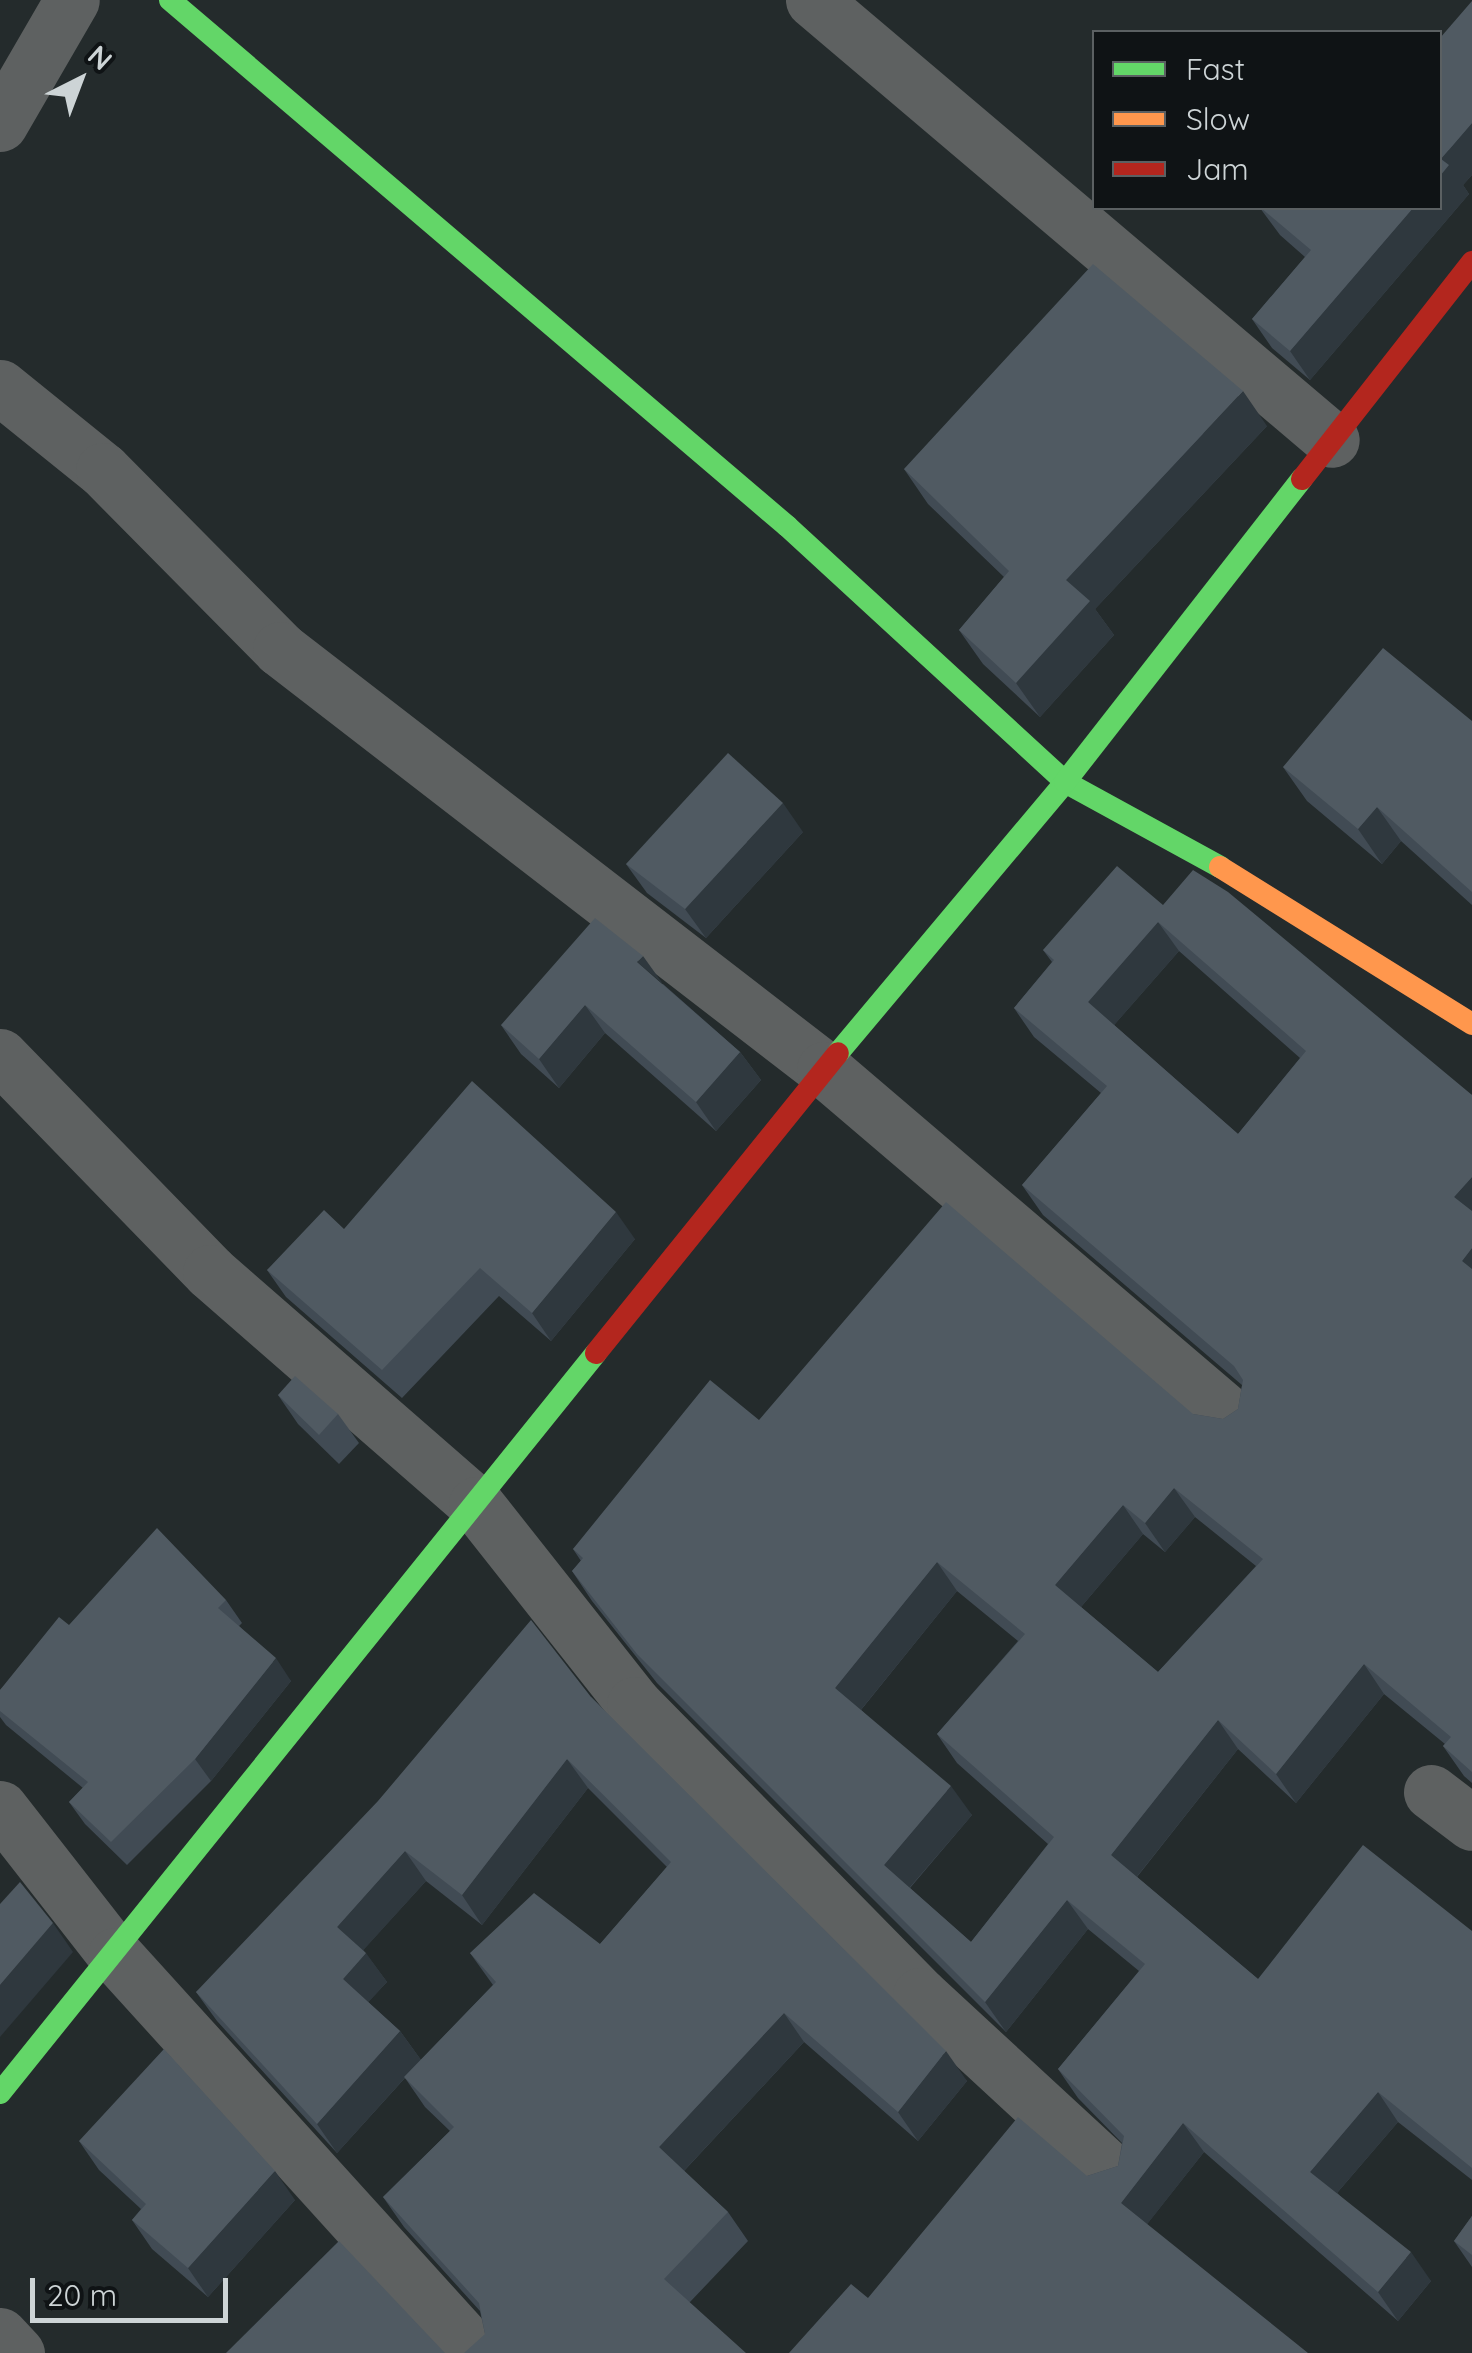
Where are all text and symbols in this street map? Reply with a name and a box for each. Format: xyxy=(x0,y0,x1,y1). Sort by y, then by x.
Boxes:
north arrow xyxy=(30,30,130,130)
legend xyxy=(1092,30,1442,210)
text: N xyxy=(81,37,120,77)
text: Fast xyxy=(1186,50,1245,88)
text: Slow xyxy=(1186,100,1250,138)
text: Jam xyxy=(1186,150,1249,188)
scale bar xyxy=(35,2258,232,2320)
text: 20 m xyxy=(47,2276,117,2314)

